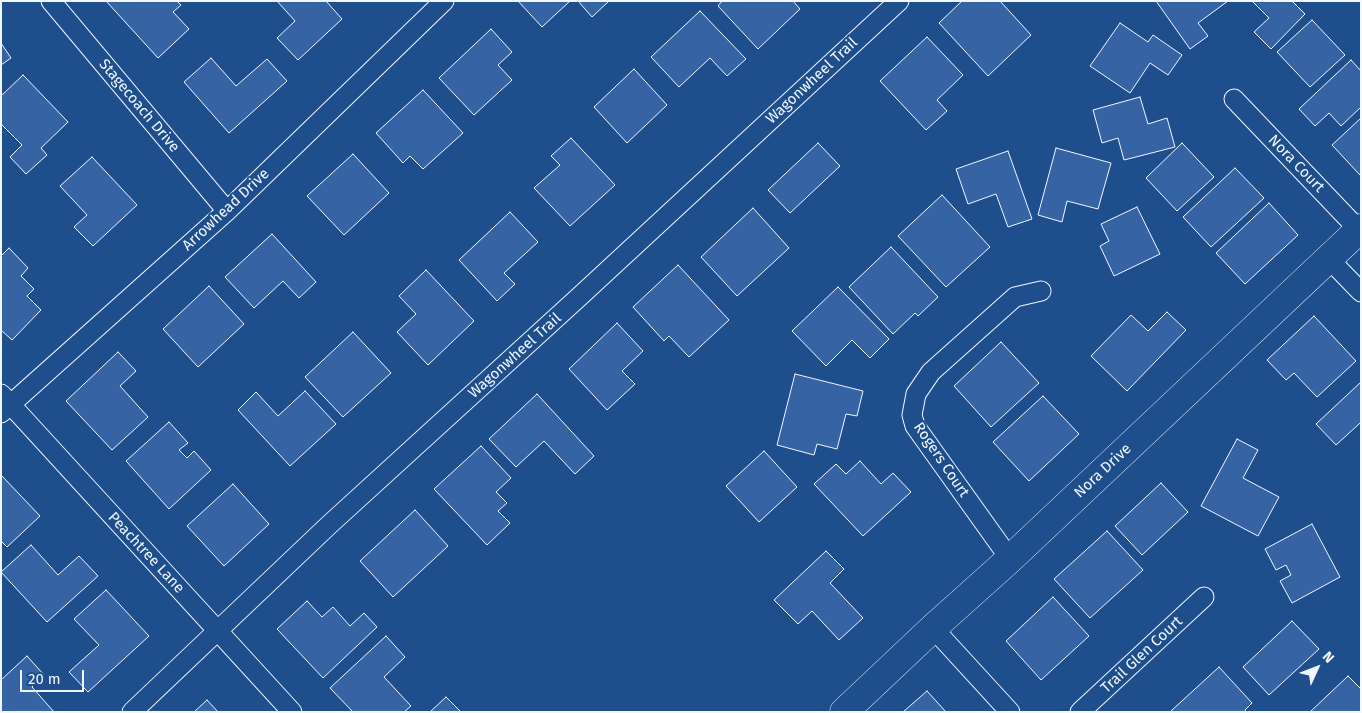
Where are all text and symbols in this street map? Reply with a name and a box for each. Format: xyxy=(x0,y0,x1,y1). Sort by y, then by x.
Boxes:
street label: Wagonwheel Trail xyxy=(762,34,862,128)
street label: Stagecoach Drive xyxy=(95,56,183,156)
street label: Nora Court xyxy=(1264,131,1328,197)
street label: Arrowhead Drive xyxy=(179,165,273,255)
street label: Wagonwheel Trail xyxy=(465,310,565,402)
street label: Rogers Court xyxy=(909,419,973,501)
street label: Nora Drive xyxy=(1071,440,1135,502)
street label: Peachtree Lane xyxy=(104,509,188,597)
street label: Trail Glen Court xyxy=(1098,613,1186,697)
north arrow xyxy=(1292,643,1342,693)
text: N xyxy=(1319,648,1338,667)
scale bar xyxy=(22,660,86,692)
text: 20 m xyxy=(28,670,61,688)

